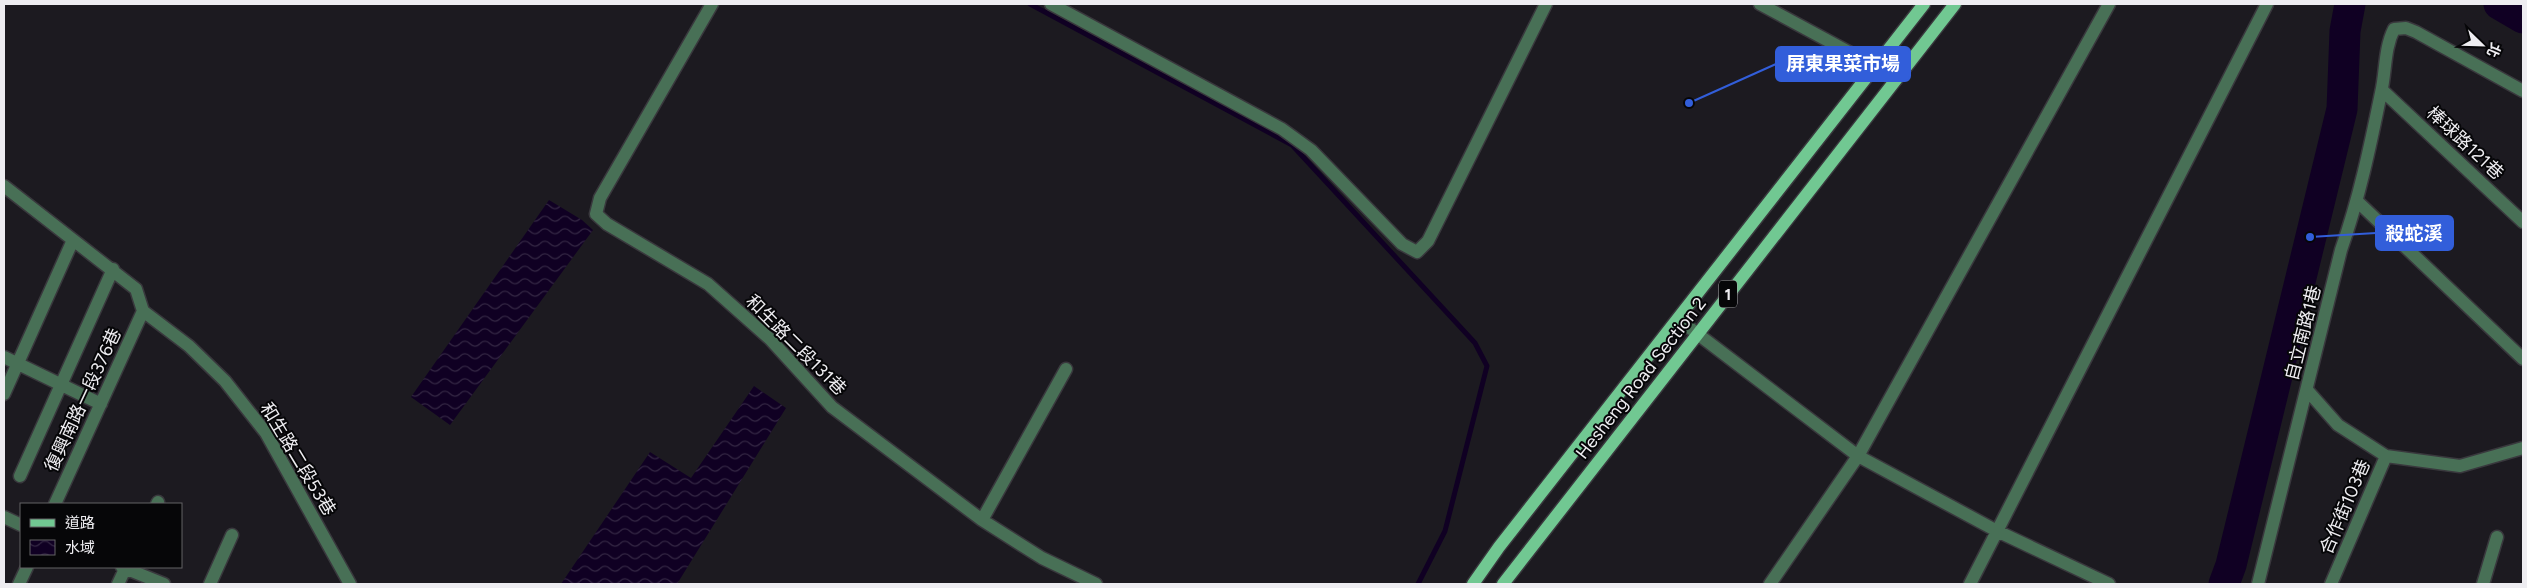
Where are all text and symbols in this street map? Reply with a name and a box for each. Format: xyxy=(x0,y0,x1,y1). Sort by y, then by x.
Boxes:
north arrow xyxy=(2457,20,2507,70)
text: 北 xyxy=(2483,40,2504,60)
callout: 屏東果菜市場 xyxy=(1776,47,1910,81)
text: 屏東果菜市場 xyxy=(1786,52,1900,75)
street label: 棒球路121巷 xyxy=(2422,102,2508,184)
callout: 殺蛇溪 xyxy=(2376,216,2453,250)
text: 殺蛇溪 xyxy=(2385,222,2443,245)
road number: 1 xyxy=(1719,280,1737,308)
street label: 自立南路1巷 xyxy=(2281,283,2325,383)
street label: 和生路二段131巷 xyxy=(741,290,851,400)
street label: Hesheng Road Section 2 xyxy=(1571,293,1711,463)
street label: 復興南路一段376巷 xyxy=(40,325,126,475)
street label: 和生路二段53巷 xyxy=(256,398,340,520)
street label: 合作街103巷 xyxy=(2315,456,2375,558)
legend xyxy=(20,503,182,568)
text: 道路 xyxy=(65,514,95,532)
text: 水域 xyxy=(65,539,95,557)

